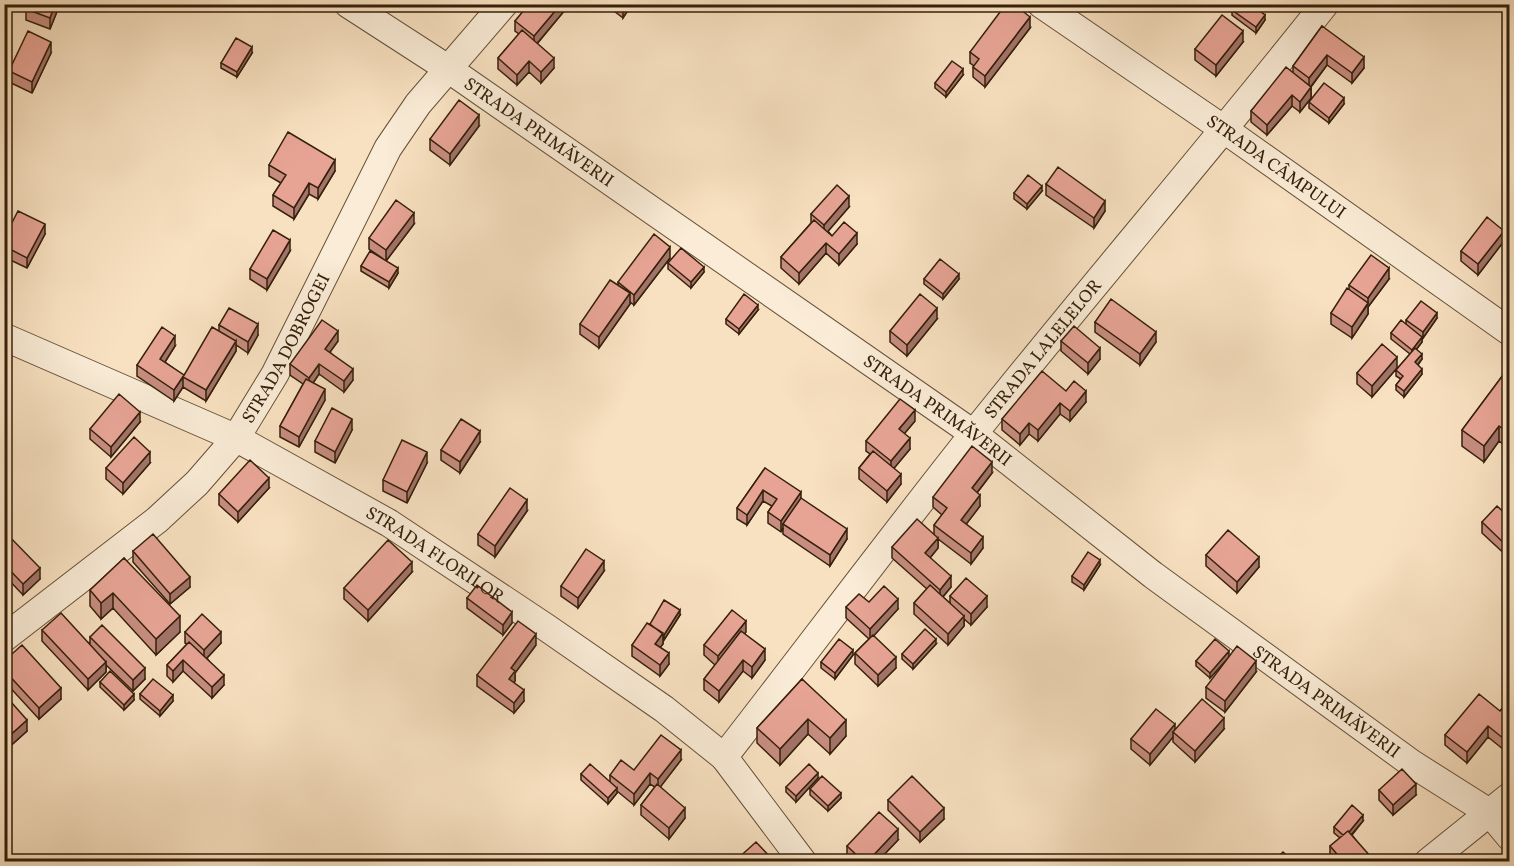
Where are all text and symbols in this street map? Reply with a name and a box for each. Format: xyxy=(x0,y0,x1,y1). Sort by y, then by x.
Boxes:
street label: STRADA PRIMĂVERII xyxy=(458,72,618,194)
street label: STRADA CÂMPULUI xyxy=(1201,110,1350,226)
street label: STRADA DOBROGEI xyxy=(237,270,337,429)
street label: STRADA LALELELOR xyxy=(979,275,1108,425)
street label: STRADA PRIMĂVERII xyxy=(857,350,1016,473)
street label: STRADA FLORILOR xyxy=(361,501,509,610)
street label: STRADA PRIMĂVERII xyxy=(1246,640,1405,765)

